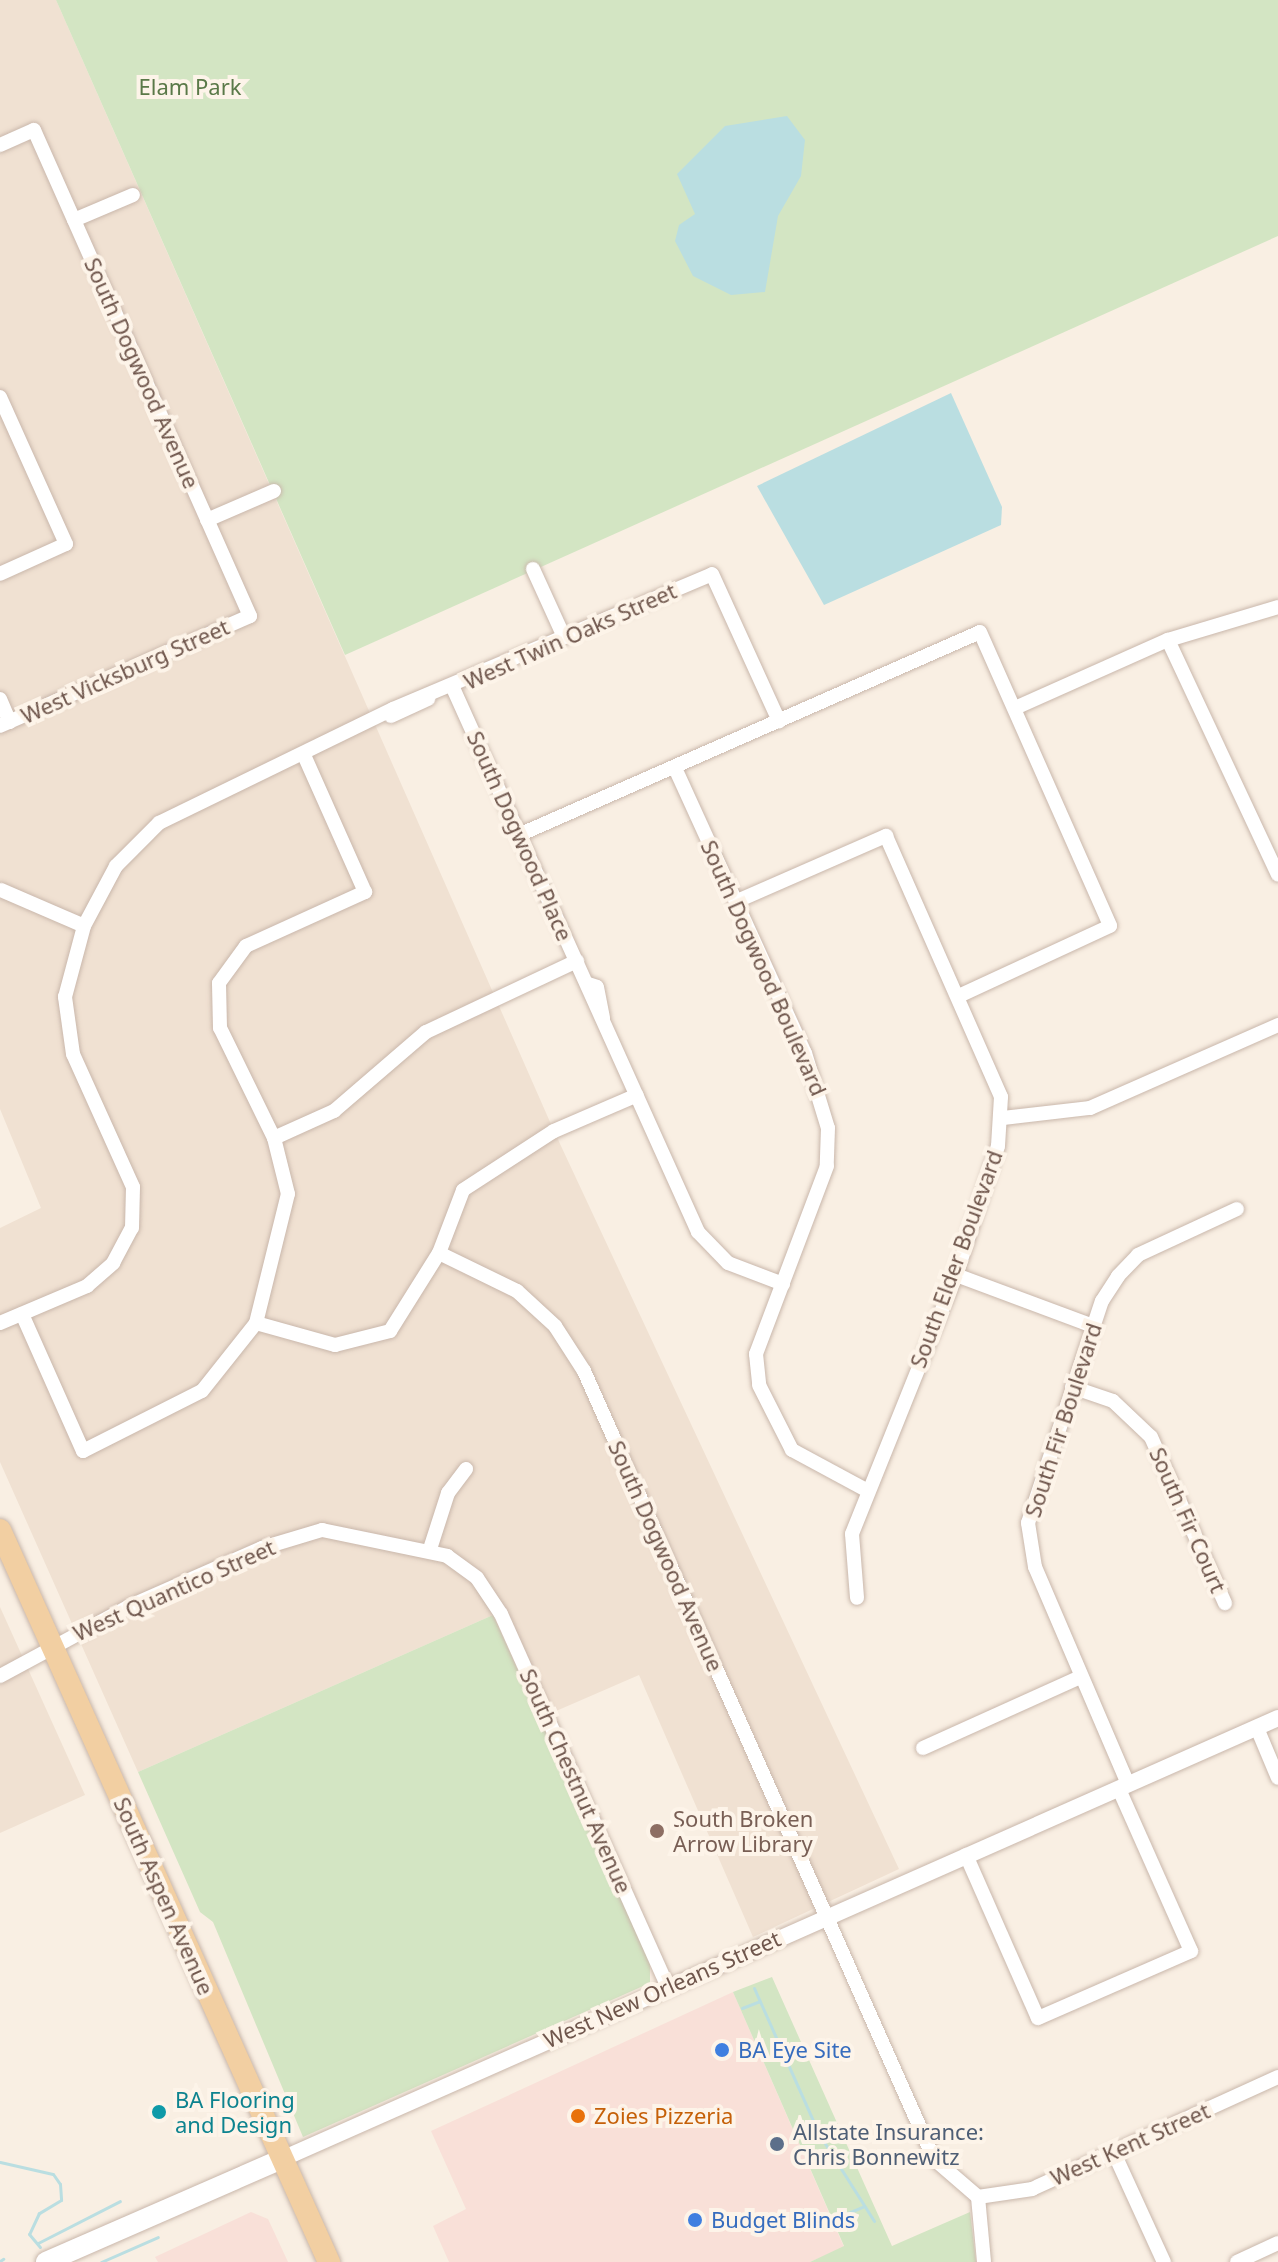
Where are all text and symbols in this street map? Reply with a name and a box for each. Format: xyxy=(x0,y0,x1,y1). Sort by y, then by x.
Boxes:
park label: Elam Park xyxy=(138,74,242,100)
street label: South Dogwood Avenue xyxy=(79,254,205,492)
street label: West Twin Oaks Street xyxy=(460,577,680,695)
street label: West Vicksburg Street xyxy=(17,613,233,729)
street label: South Dogwood Place xyxy=(462,727,578,945)
street label: South Dogwood Boulevard xyxy=(696,836,832,1100)
street label: South Elder Boulevard xyxy=(904,1147,1008,1371)
street label: South Fir Boulevard xyxy=(1019,1320,1107,1520)
street label: South Dogwood Avenue xyxy=(603,1437,729,1675)
street label: South Fir Court xyxy=(1144,1443,1232,1597)
street label: West Quantico Street xyxy=(69,1534,279,1646)
street label: South Chestnut Avenue xyxy=(515,1665,637,1897)
street label: South Aspen Avenue xyxy=(109,1793,219,1999)
place label: South Broken Arrow Library xyxy=(673,1805,813,1856)
marker: South Broken Arrow Library xyxy=(648,1822,666,1840)
street label: West New Orleans Street xyxy=(540,1925,784,2053)
place label: BA Eye Site xyxy=(738,2037,852,2063)
marker: BA Eye Site xyxy=(713,2041,731,2059)
place label: BA Flooring and Design xyxy=(175,2086,295,2138)
street label: West Kent Street xyxy=(1046,2097,1214,2191)
marker: BA Flooring and Design xyxy=(150,2103,168,2121)
place label: Zoies Pizzeria xyxy=(594,2103,733,2129)
marker: Zoies Pizzeria xyxy=(569,2107,587,2125)
place label: Allstate Insurance: Chris Bonnewitz xyxy=(793,2118,984,2170)
marker: Allstate Insurance: Chris Bonnewitz xyxy=(768,2135,786,2153)
place label: Budget Blinds xyxy=(711,2207,855,2233)
marker: Budget Blinds xyxy=(686,2211,704,2229)

